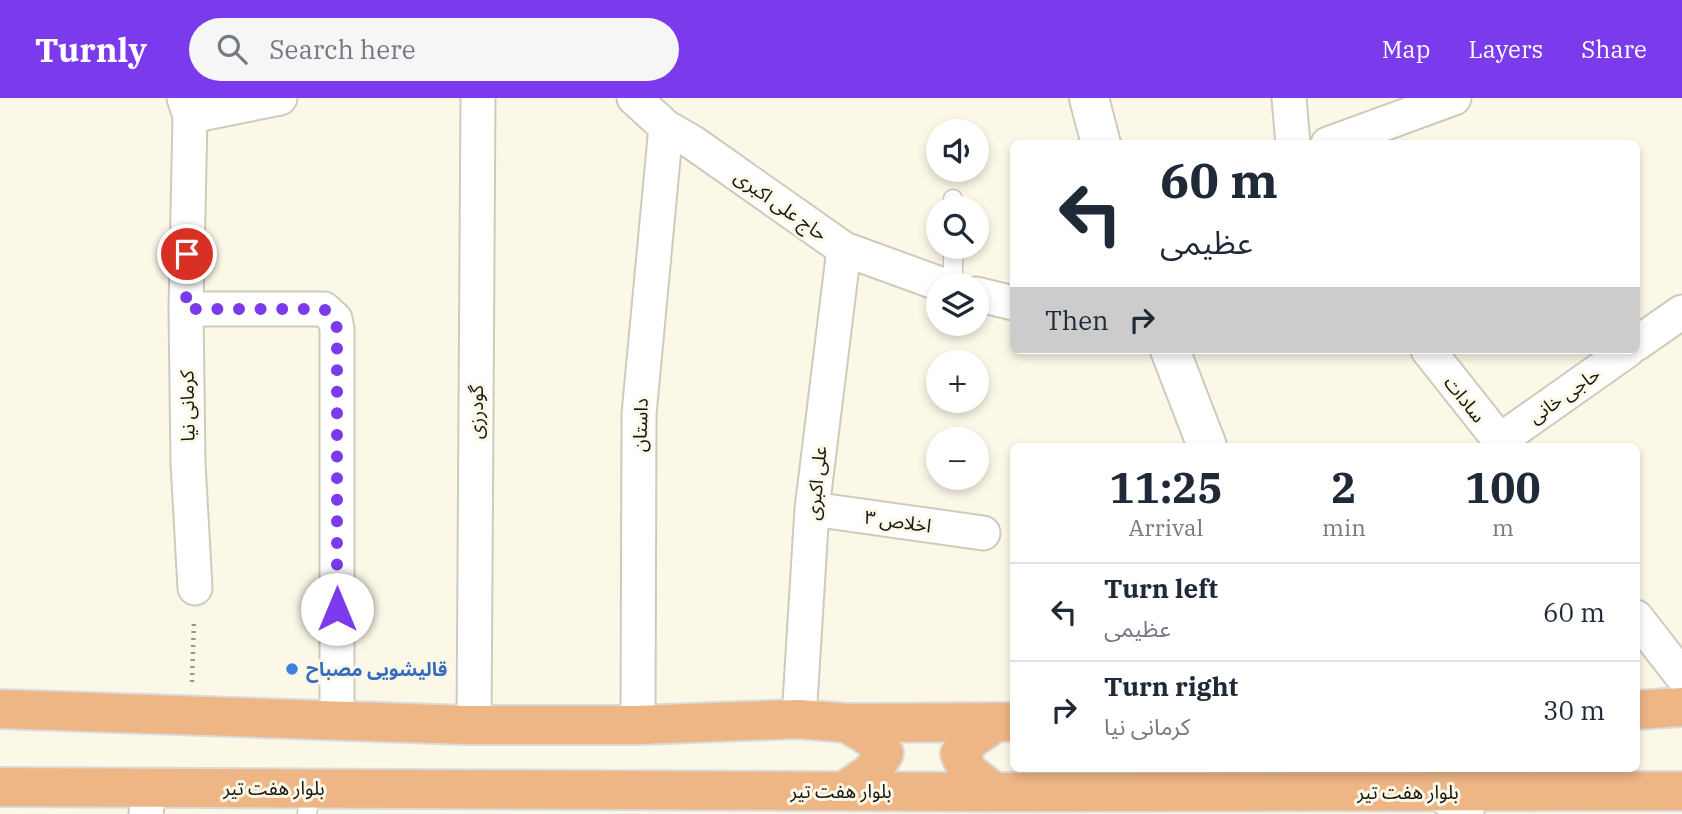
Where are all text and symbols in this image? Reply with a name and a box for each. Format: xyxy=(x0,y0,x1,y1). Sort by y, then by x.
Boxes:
search box xyxy=(189,18,679,81)
text: Turnly xyxy=(35,28,147,71)
icon: search xyxy=(213,30,251,68)
text: Search here xyxy=(269,32,416,66)
text: Map xyxy=(1382,33,1430,65)
text: Layers xyxy=(1468,33,1543,65)
text: Share xyxy=(1581,33,1647,65)
map controls xyxy=(926,119,989,490)
button: sound xyxy=(926,119,989,182)
text: 60 m xyxy=(1160,148,1278,211)
street label: حاج علی اکبری xyxy=(729,164,832,247)
icon: left xyxy=(1045,168,1136,259)
button: search xyxy=(926,196,989,259)
text: عظیمی xyxy=(1160,221,1253,263)
pin xyxy=(157,224,217,284)
icon: arrive xyxy=(168,235,206,273)
button: layers xyxy=(926,273,989,336)
icon: right xyxy=(1123,301,1161,339)
text: Then xyxy=(1045,303,1109,337)
button: + xyxy=(926,350,989,413)
street label: حاجی خانی xyxy=(1523,362,1605,428)
street label: کرمانی نیا xyxy=(174,369,200,442)
street label: سادات xyxy=(1439,371,1491,427)
street label: گودرزی xyxy=(464,384,488,439)
street label: داستان xyxy=(627,398,653,452)
button: − xyxy=(926,427,989,490)
street label: علی اکبری xyxy=(800,445,832,521)
text: 11:25 xyxy=(1109,460,1223,515)
text: 2 xyxy=(1331,460,1357,515)
text: 100 xyxy=(1465,460,1541,515)
street label: اخلاص ۳ xyxy=(863,504,933,538)
text: Arrival xyxy=(1129,512,1203,542)
text: min xyxy=(1322,512,1366,542)
text: m xyxy=(1492,512,1514,542)
text: Turn left xyxy=(1104,571,1218,605)
position arrow xyxy=(300,572,374,646)
icon: left xyxy=(1045,593,1083,631)
text: 60 m xyxy=(1543,595,1605,629)
text: عظیمی xyxy=(1104,613,1171,643)
place label: قالیشویی مصباح xyxy=(306,657,447,683)
marker: قالیشویی مصباح xyxy=(284,661,300,677)
text: Turn right xyxy=(1104,669,1238,703)
icon: right xyxy=(1045,691,1083,729)
text: 30 m xyxy=(1543,693,1605,727)
text: کرمانی نیا xyxy=(1104,711,1190,741)
street label: بلوار هفت تیر xyxy=(222,776,325,800)
street label: بلوار هفت تیر xyxy=(789,779,892,803)
street label: بلوار هفت تیر xyxy=(1356,780,1459,804)

